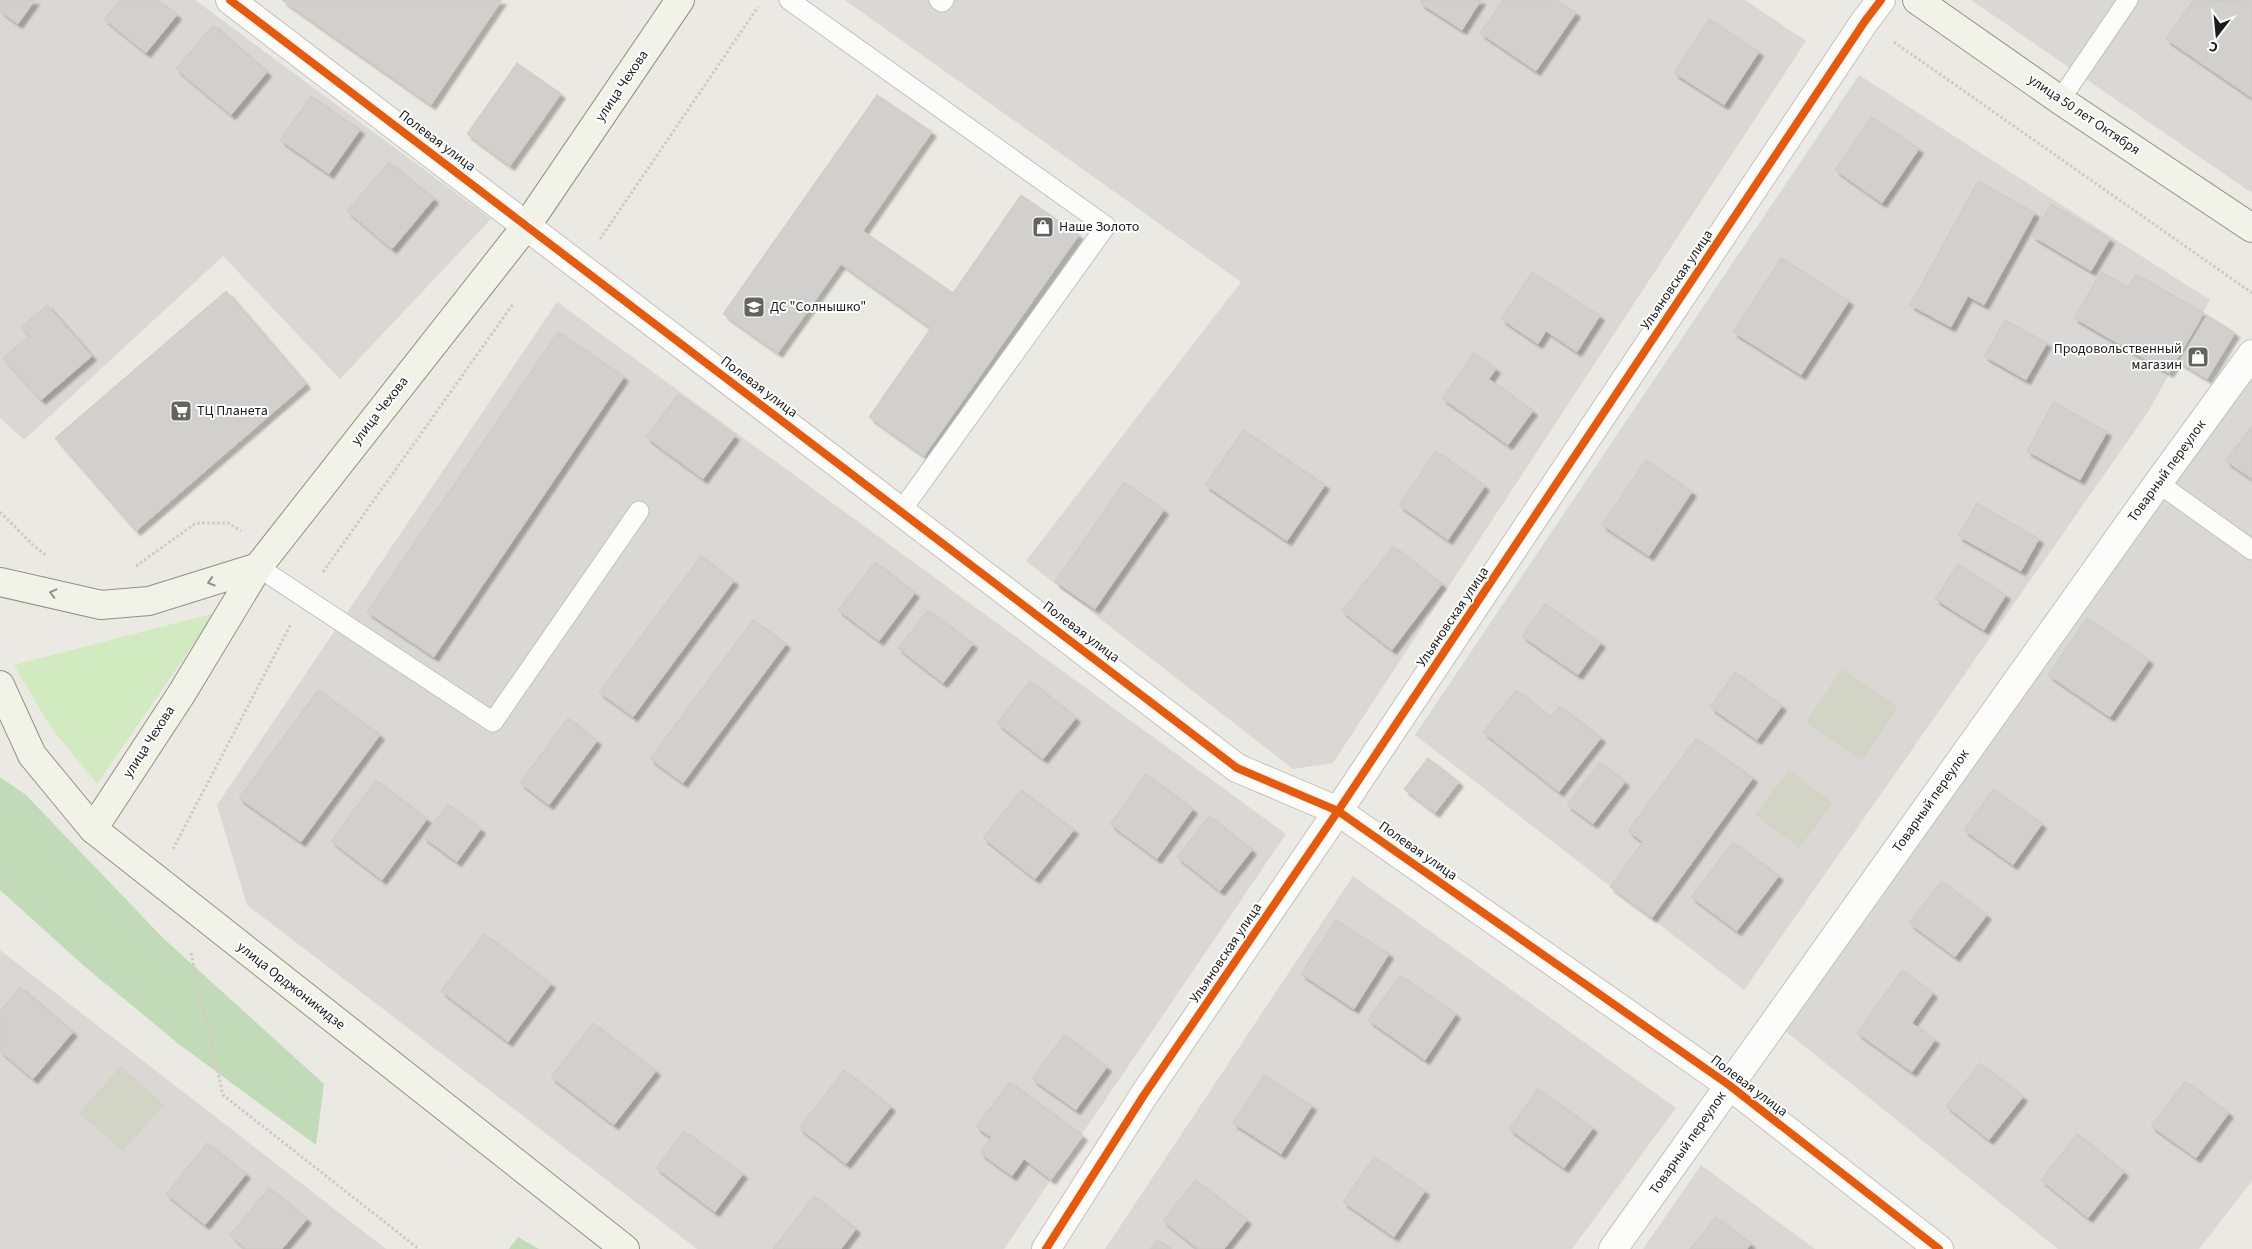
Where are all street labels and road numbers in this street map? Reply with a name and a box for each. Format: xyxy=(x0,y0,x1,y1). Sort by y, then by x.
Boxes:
street label: улица Чехова xyxy=(591,46,653,126)
street label: улица 50 лет Октября xyxy=(2024,70,2144,160)
street label: Полевая улица xyxy=(394,105,480,177)
street label: Ульяновская улица xyxy=(1636,226,1718,334)
street label: Полевая улица xyxy=(716,351,802,423)
street label: улица Чехова xyxy=(347,372,413,450)
street label: Товарный переулок xyxy=(2123,416,2211,526)
street label: Ульяновская улица xyxy=(1412,563,1494,671)
street label: Полевая улица xyxy=(1038,596,1124,668)
street label: улица Чехова xyxy=(118,702,180,782)
street label: Товарный переулок xyxy=(1888,745,1974,857)
street label: Полевая улица xyxy=(1375,816,1461,886)
street label: Ульяновская улица xyxy=(1185,899,1267,1007)
street label: улица Орджоникидзе xyxy=(233,937,349,1035)
street label: Полевая улица xyxy=(1706,1050,1792,1122)
street label: Товарный переулок xyxy=(1645,1087,1731,1199)

